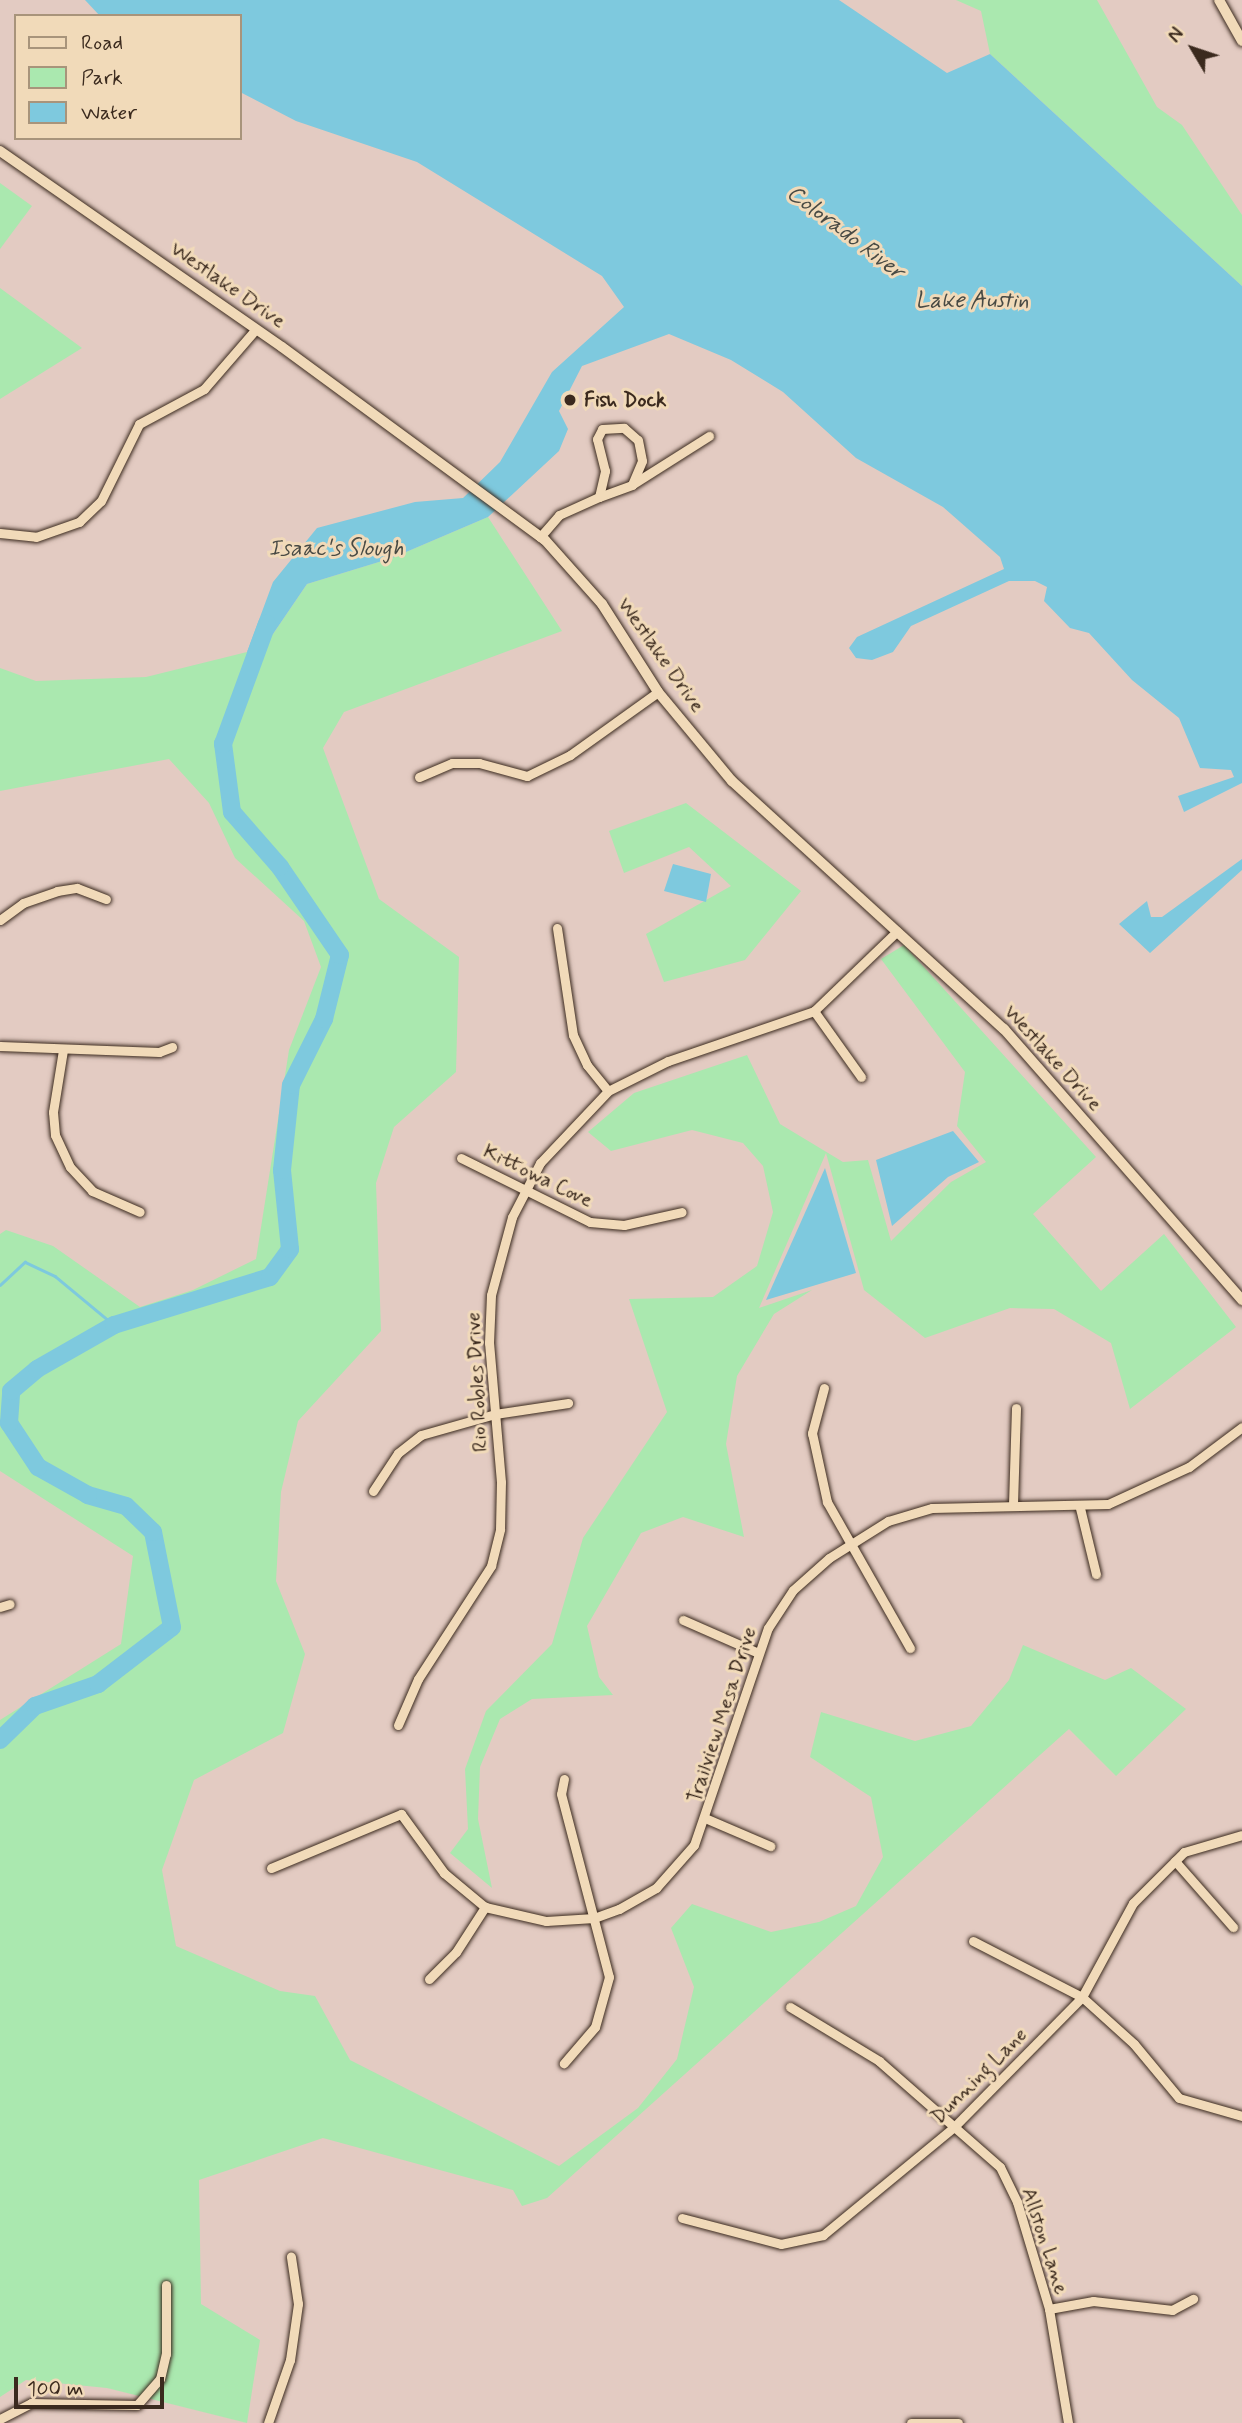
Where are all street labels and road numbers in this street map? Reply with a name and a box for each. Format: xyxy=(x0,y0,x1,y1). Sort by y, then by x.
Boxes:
street label: Westlake Drive xyxy=(167,237,289,333)
street label: Westlake Drive xyxy=(613,594,709,716)
street label: Westlake Drive xyxy=(999,1000,1107,1116)
street label: Kittowa Cove xyxy=(478,1138,598,1214)
street label: Rio Robles Drive xyxy=(461,1312,493,1452)
street label: Trailview Mesa Drive xyxy=(682,1624,762,1806)
street label: Dunning Lane xyxy=(925,2022,1033,2130)
street label: Allston Lane xyxy=(1016,2186,1074,2296)

